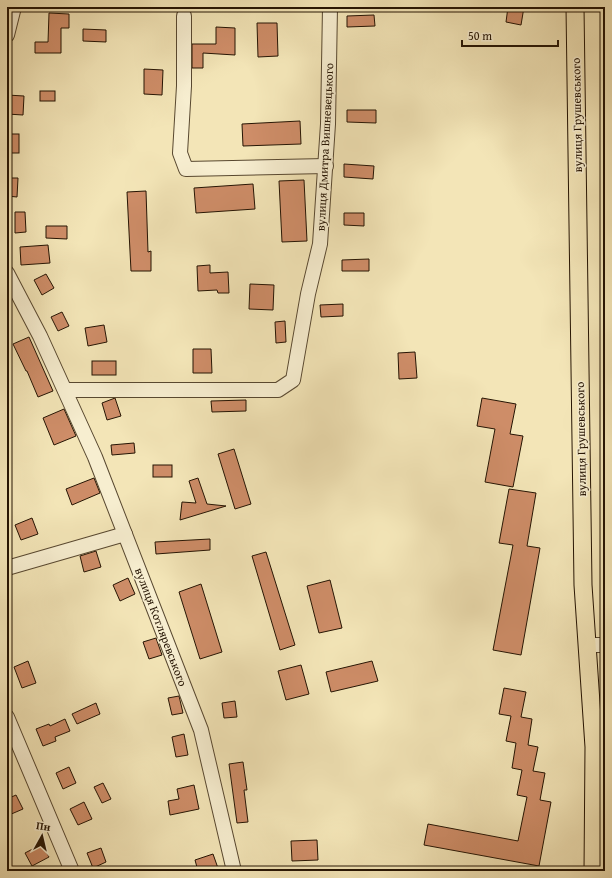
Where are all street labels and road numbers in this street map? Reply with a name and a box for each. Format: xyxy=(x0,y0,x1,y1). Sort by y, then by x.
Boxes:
street label: вулиця Грушевського xyxy=(567,57,586,173)
street label: вулиця Дмитра Вишневецького xyxy=(312,62,337,232)
street label: вулиця Грушевського xyxy=(571,381,590,497)
street label: вулиця Котляревського xyxy=(131,565,192,689)

